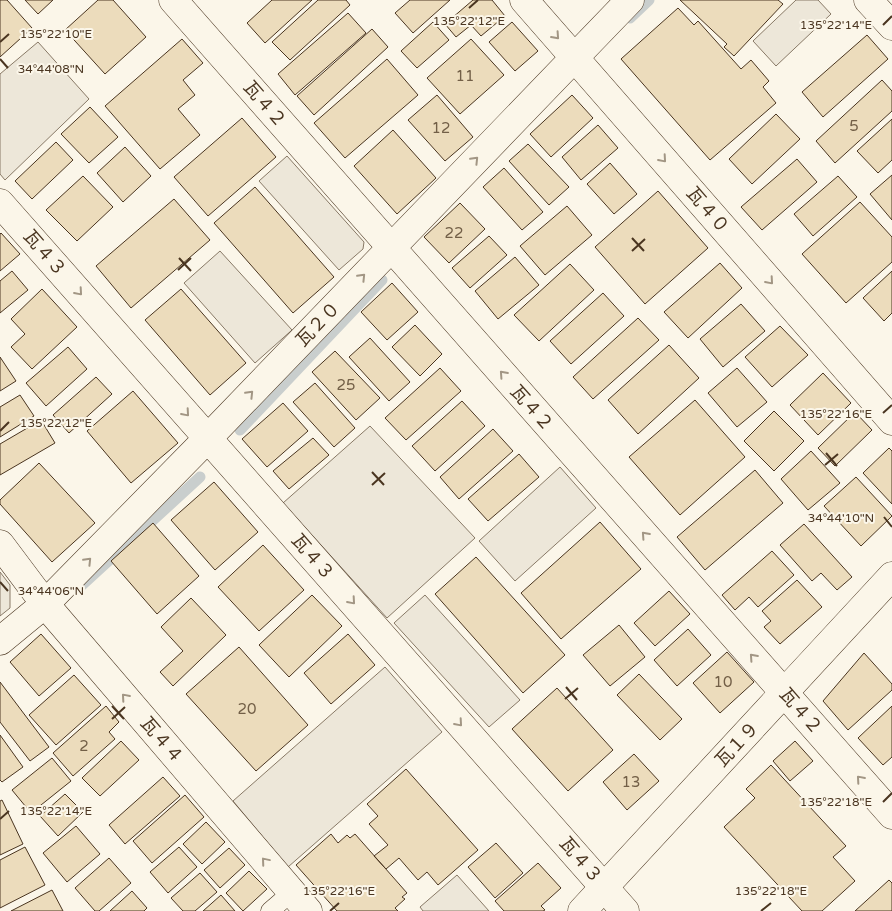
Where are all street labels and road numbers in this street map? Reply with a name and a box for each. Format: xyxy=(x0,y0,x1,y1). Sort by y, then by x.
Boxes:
street label: 瓦４２ xyxy=(239,76,291,132)
street label: 瓦４０ xyxy=(682,182,734,238)
street label: 瓦４３ xyxy=(19,225,71,281)
street label: 瓦２０ xyxy=(291,297,345,351)
street label: 瓦４２ xyxy=(506,381,558,435)
street label: 瓦４３ xyxy=(287,529,339,585)
street label: 瓦４２ xyxy=(775,683,827,739)
street label: 瓦４４ xyxy=(136,712,188,768)
street label: 瓦１９ xyxy=(711,717,763,771)
street label: 瓦４３ xyxy=(555,832,607,888)

